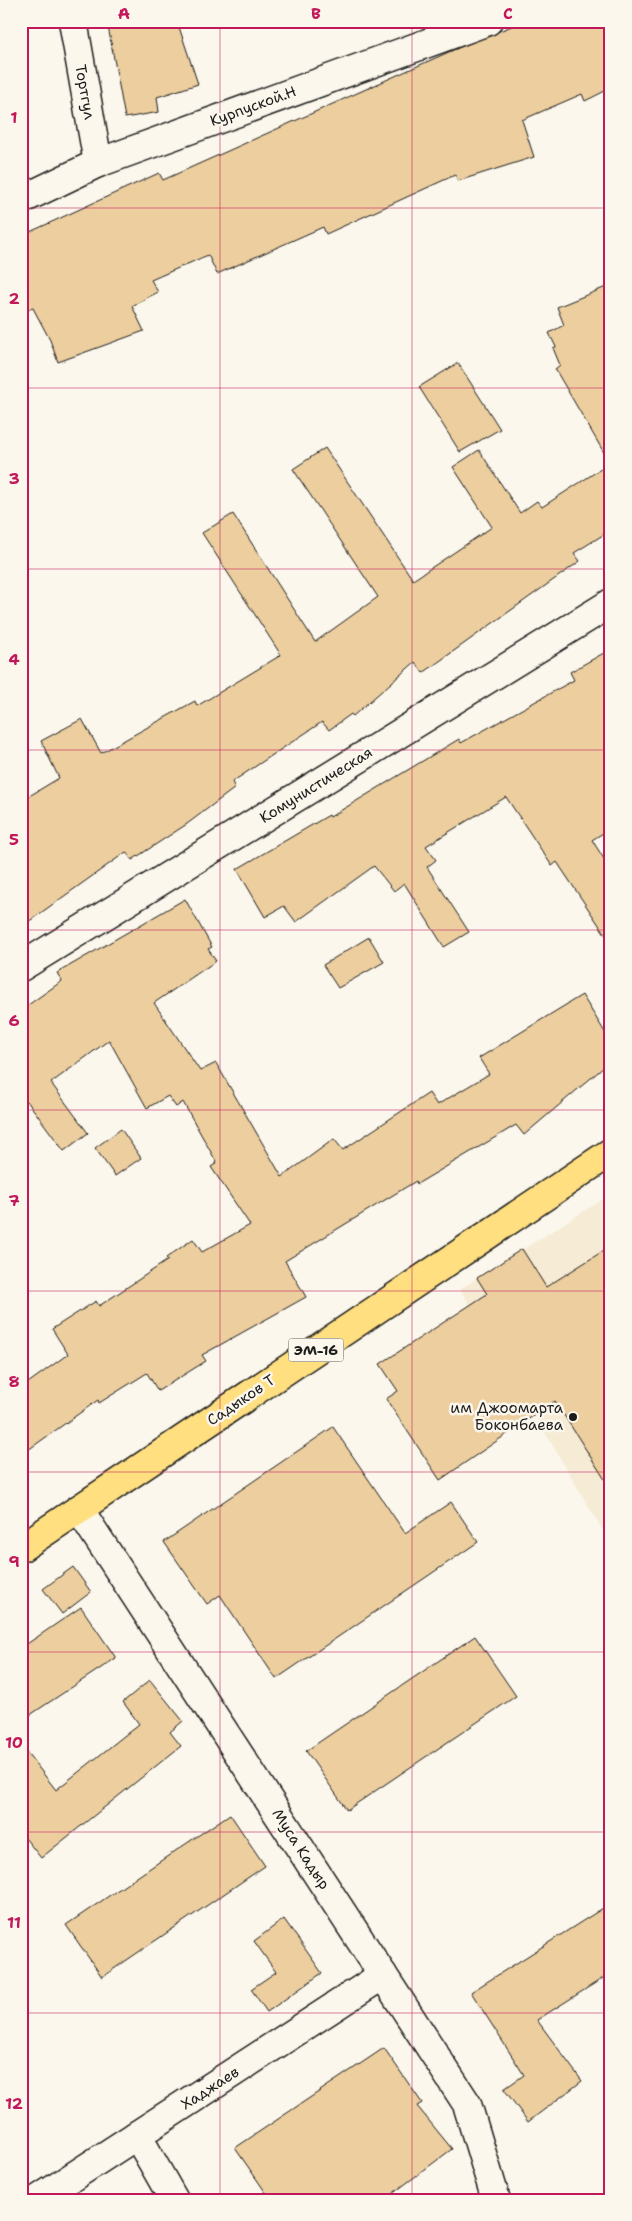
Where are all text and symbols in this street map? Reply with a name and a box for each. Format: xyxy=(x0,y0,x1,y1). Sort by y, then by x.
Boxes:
text: A xyxy=(118,3,130,24)
text: B xyxy=(311,3,321,24)
text: C xyxy=(503,3,513,24)
street label: Тортгул xyxy=(70,63,100,122)
street label: Курпуской.Н xyxy=(207,81,299,131)
text: 1 xyxy=(10,107,18,128)
text: 2 xyxy=(8,288,20,309)
text: 3 xyxy=(8,468,20,489)
text: 4 xyxy=(8,649,20,670)
street label: Комунистическая xyxy=(256,742,376,828)
text: 5 xyxy=(9,829,19,850)
text: 6 xyxy=(8,1010,20,1031)
text: 7 xyxy=(8,1190,20,1211)
road number: ЭМ-16 xyxy=(288,1338,344,1362)
street label: Садыков Т xyxy=(203,1370,279,1430)
text: 8 xyxy=(8,1371,20,1392)
place label: им Джоомарта Боконбаева xyxy=(450,1398,564,1435)
marker: им Джоомарта Боконбаева xyxy=(567,1411,579,1423)
text: 9 xyxy=(8,1551,20,1572)
text: 10 xyxy=(5,1732,23,1753)
street label: Муса Кадыр xyxy=(267,1805,335,1893)
text: 11 xyxy=(7,1912,21,1933)
street label: Хаджаев xyxy=(177,2062,243,2114)
text: 12 xyxy=(5,2093,23,2114)

